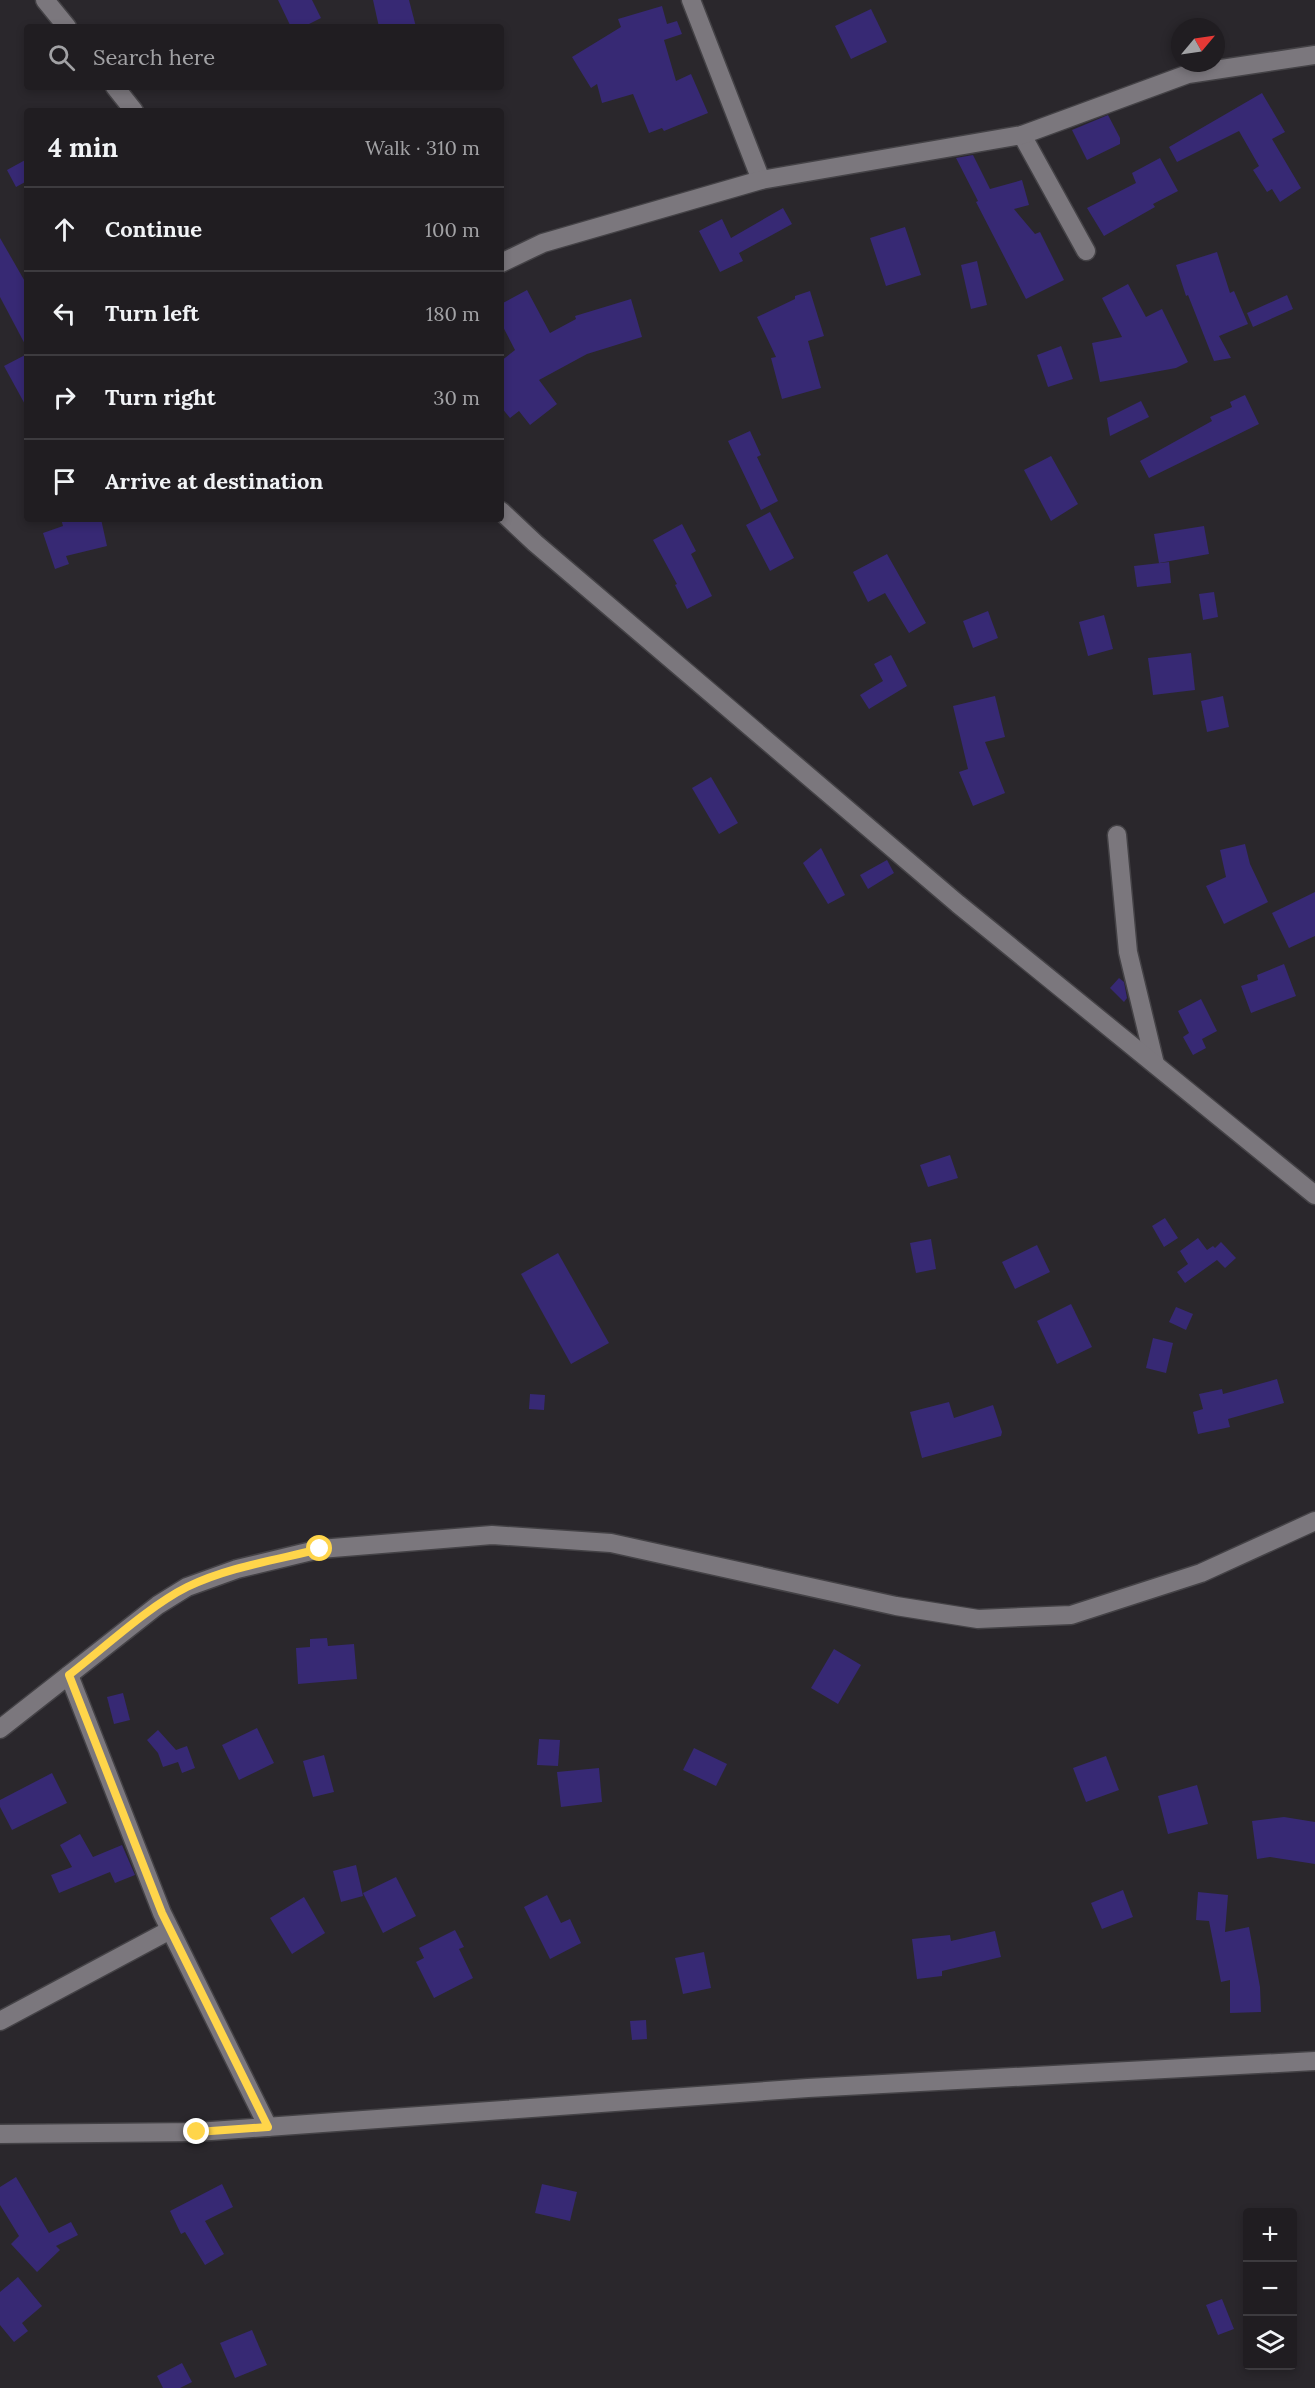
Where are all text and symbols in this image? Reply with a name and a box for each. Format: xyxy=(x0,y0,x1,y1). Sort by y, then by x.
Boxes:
north arrow xyxy=(1171,18,1225,72)
search box xyxy=(24,24,504,90)
icon: search xyxy=(45,41,78,74)
text: Search here xyxy=(93,43,215,71)
text: 4 min xyxy=(48,131,118,164)
text: Walk · 310 m xyxy=(365,135,480,160)
icon: ahead xyxy=(48,213,81,246)
text: Continue xyxy=(105,215,202,243)
text: 100 m xyxy=(425,217,480,242)
icon: left xyxy=(48,297,81,330)
text: Turn left xyxy=(105,299,199,327)
text: 180 m xyxy=(426,301,480,326)
icon: right xyxy=(48,381,81,414)
text: Turn right xyxy=(105,383,216,411)
text: 30 m xyxy=(433,385,480,410)
icon: arrive xyxy=(48,465,81,498)
text: Arrive at destination xyxy=(105,467,323,495)
route start xyxy=(306,1535,332,1561)
route end xyxy=(183,2118,209,2144)
map controls xyxy=(1243,2208,1297,2370)
button: + xyxy=(1243,2208,1297,2262)
button: − xyxy=(1243,2262,1297,2316)
button: layers xyxy=(1243,2316,1297,2370)

